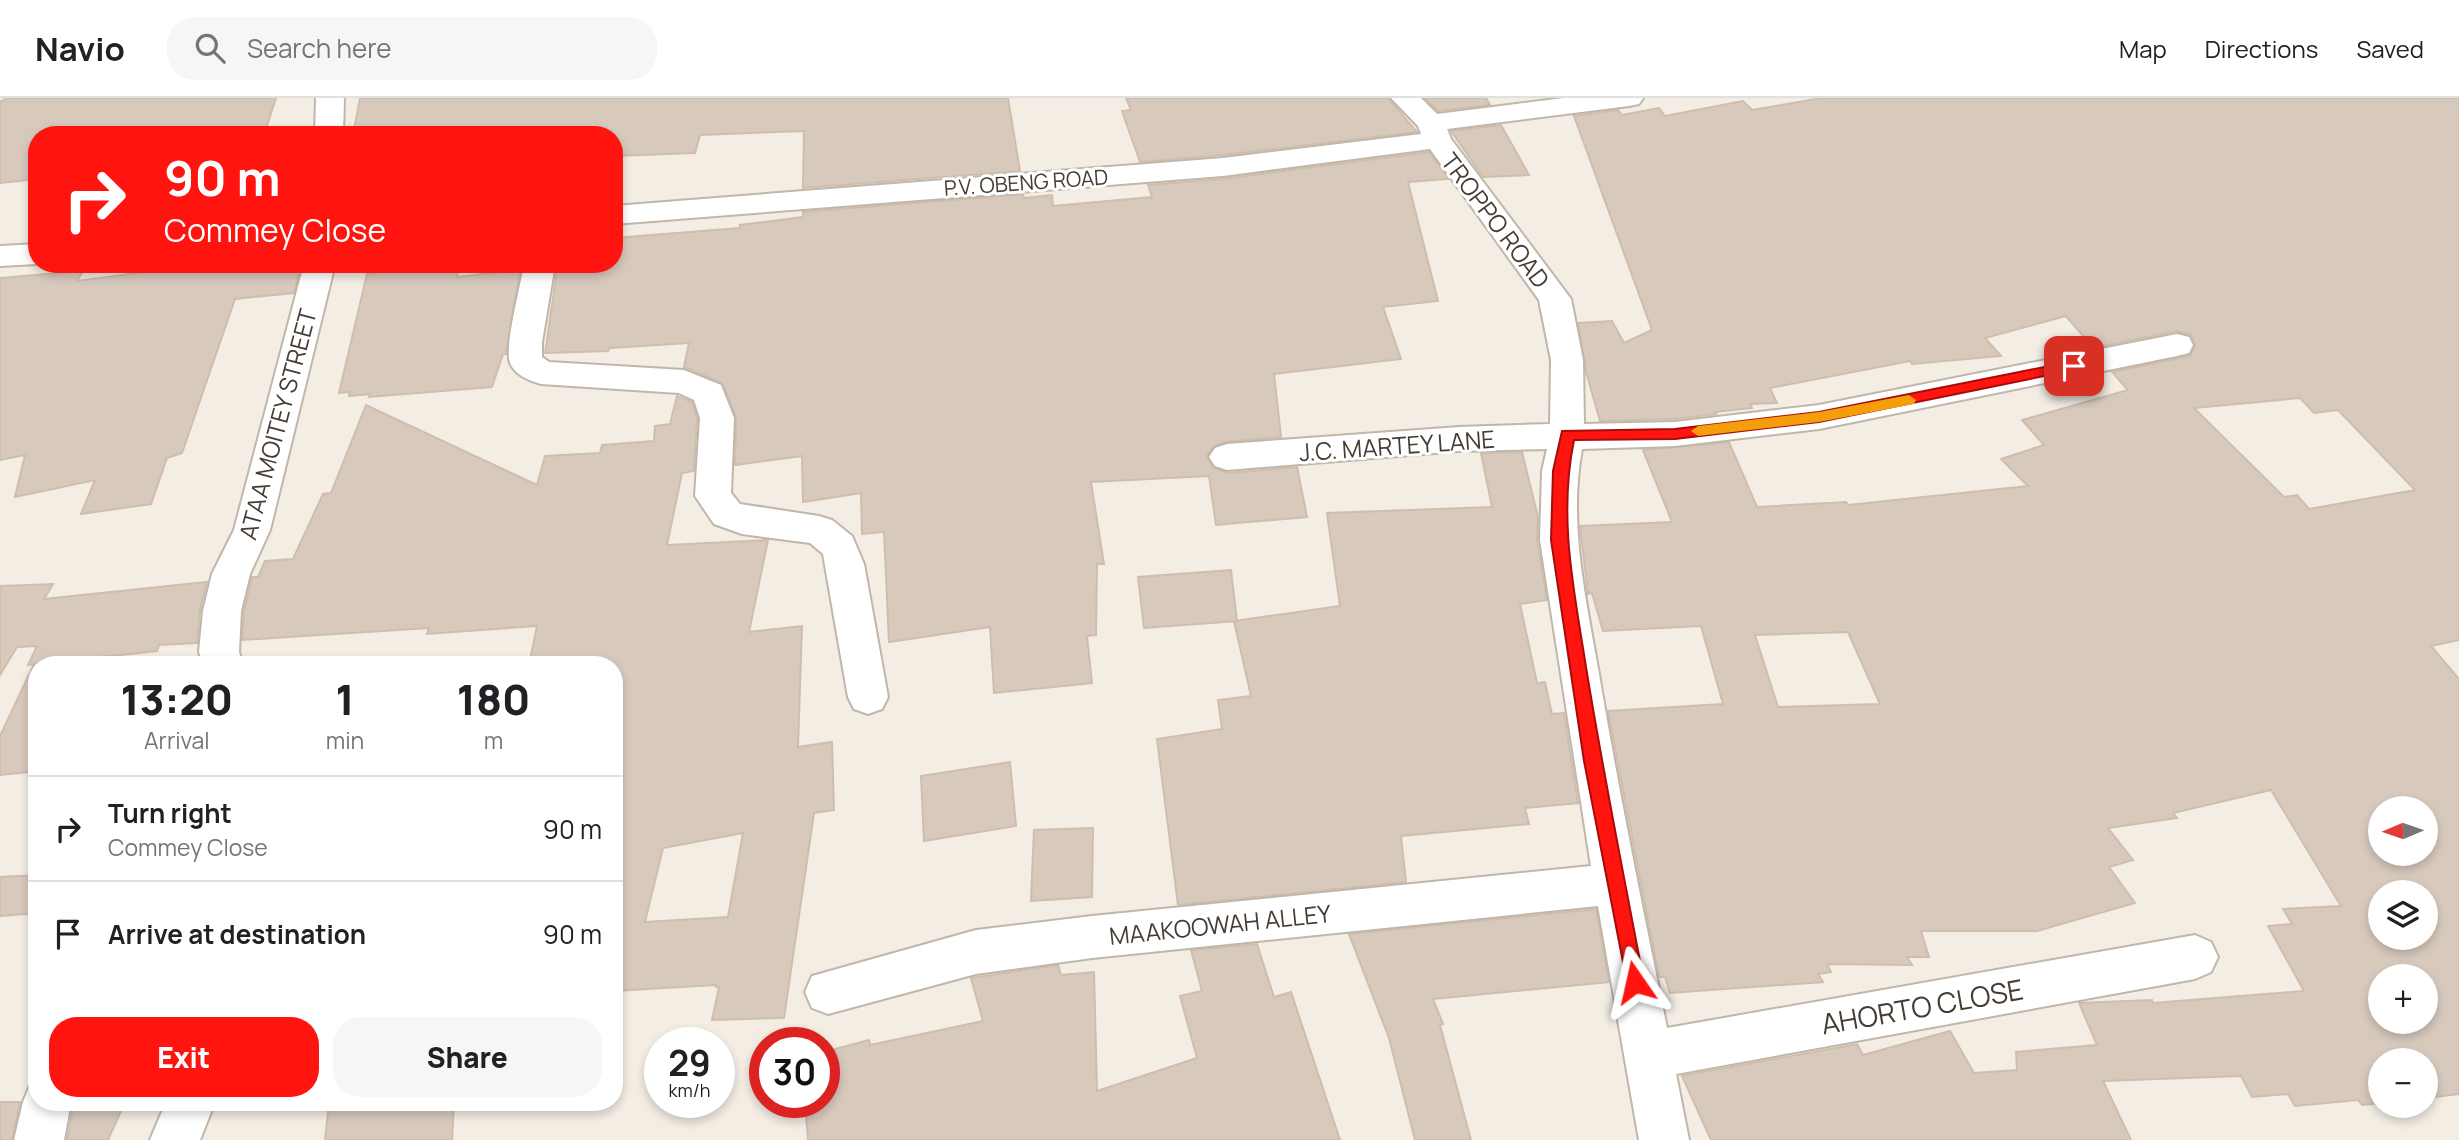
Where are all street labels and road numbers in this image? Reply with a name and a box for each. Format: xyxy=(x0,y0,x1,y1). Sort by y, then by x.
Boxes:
street label: TROPPO ROAD xyxy=(1434,146,1558,294)
street label: P.V. OBENG ROAD xyxy=(943,162,1109,202)
street label: ATAA MOITEY STREET xyxy=(230,304,324,543)
street label: J.C. MARTEY LANE xyxy=(1298,422,1496,468)
street label: MAAKOOWAH ALLEY xyxy=(1107,896,1333,952)
street label: AHORTO CLOSE xyxy=(1818,970,2026,1042)

